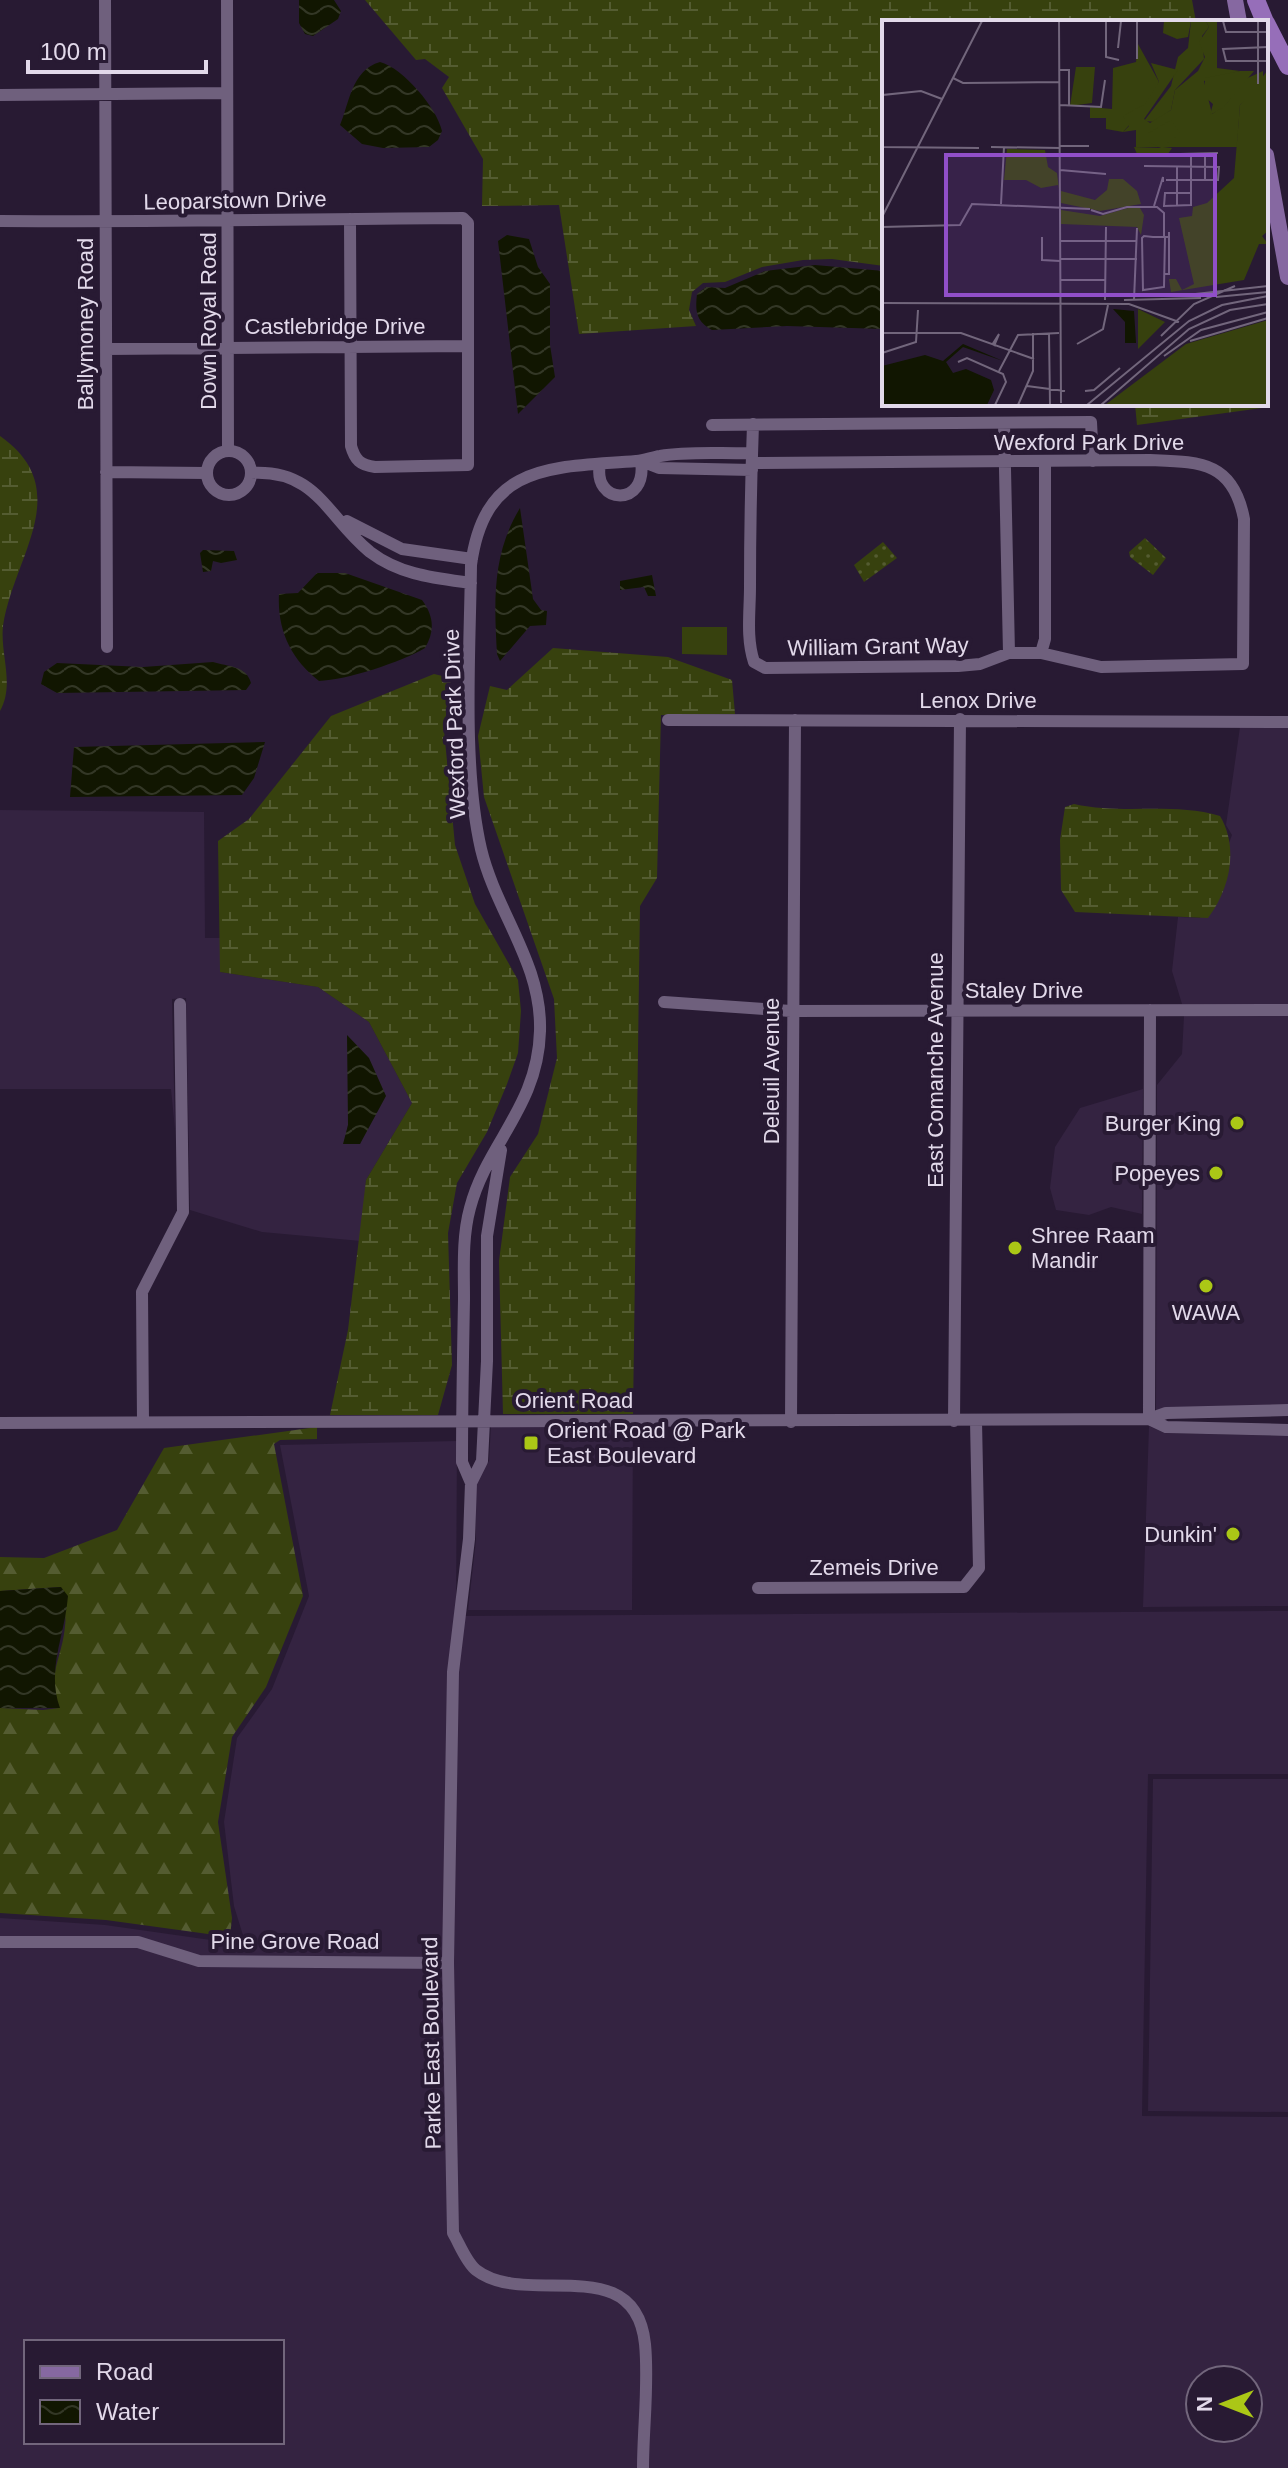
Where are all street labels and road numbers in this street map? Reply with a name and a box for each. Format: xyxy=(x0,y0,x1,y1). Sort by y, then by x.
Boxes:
street label: Leoparstown Drive xyxy=(143,186,327,215)
street label: Down Royal Road xyxy=(196,232,221,410)
street label: Ballymoney Road xyxy=(73,238,98,410)
street label: Castlebridge Drive xyxy=(245,314,425,339)
street label: Wexford Park Drive xyxy=(994,430,1184,455)
street label: Wexford Park Drive xyxy=(439,628,470,820)
street label: William Grant Way xyxy=(787,632,969,661)
street label: Lenox Drive xyxy=(919,688,1037,713)
street label: East Comanche Avenue xyxy=(923,952,948,1188)
street label: Staley Drive xyxy=(965,978,1083,1003)
street label: Deleuil Avenue xyxy=(759,998,784,1144)
street label: Orient Road xyxy=(515,1388,633,1413)
street label: Zemeis Drive xyxy=(809,1555,939,1580)
street label: Pine Grove Road xyxy=(211,1929,379,1954)
street label: Parke East Boulevard xyxy=(417,1936,446,2150)

